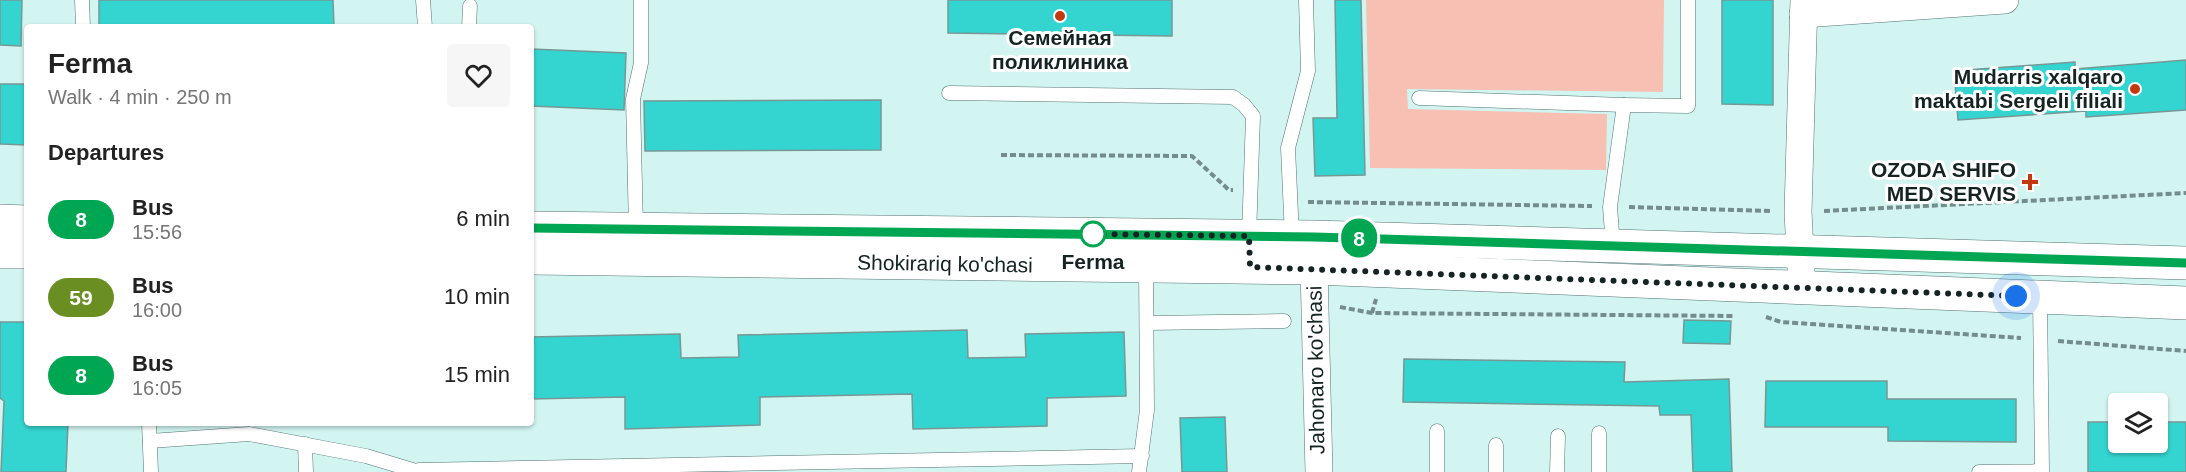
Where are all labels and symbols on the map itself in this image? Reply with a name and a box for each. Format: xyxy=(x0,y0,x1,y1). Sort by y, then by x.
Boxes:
marker: Семейная поликлиника xyxy=(1053,9,1067,23)
place label: Семейная поликлиника xyxy=(992,26,1128,73)
place label: Mudarris xalqaro maktabi Sergeli filiali xyxy=(1914,65,2123,112)
marker: Mudarris xalqaro maktabi Sergeli filiali xyxy=(2128,82,2142,96)
place label: OZODA SHIFO MED SERVIS xyxy=(1871,158,2016,205)
marker: OZODA SHIFO MED SERVIS xyxy=(2021,173,2039,191)
line badge: 8 xyxy=(1340,218,1378,258)
marker: Ferma xyxy=(1080,221,1106,247)
street label: Shokirariq ko'chasi xyxy=(857,250,1033,277)
place label: Ferma xyxy=(1061,250,1125,273)
your location xyxy=(2001,281,2031,311)
street label: Jahonaro ko'chasi xyxy=(1303,286,1328,455)

